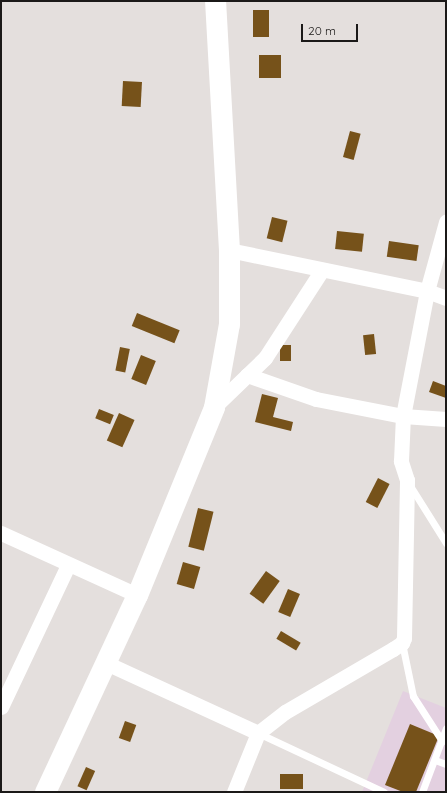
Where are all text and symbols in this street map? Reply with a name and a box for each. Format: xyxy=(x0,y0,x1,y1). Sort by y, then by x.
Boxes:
scale bar xyxy=(303,16,360,42)
text: 20 m xyxy=(308,23,336,38)

